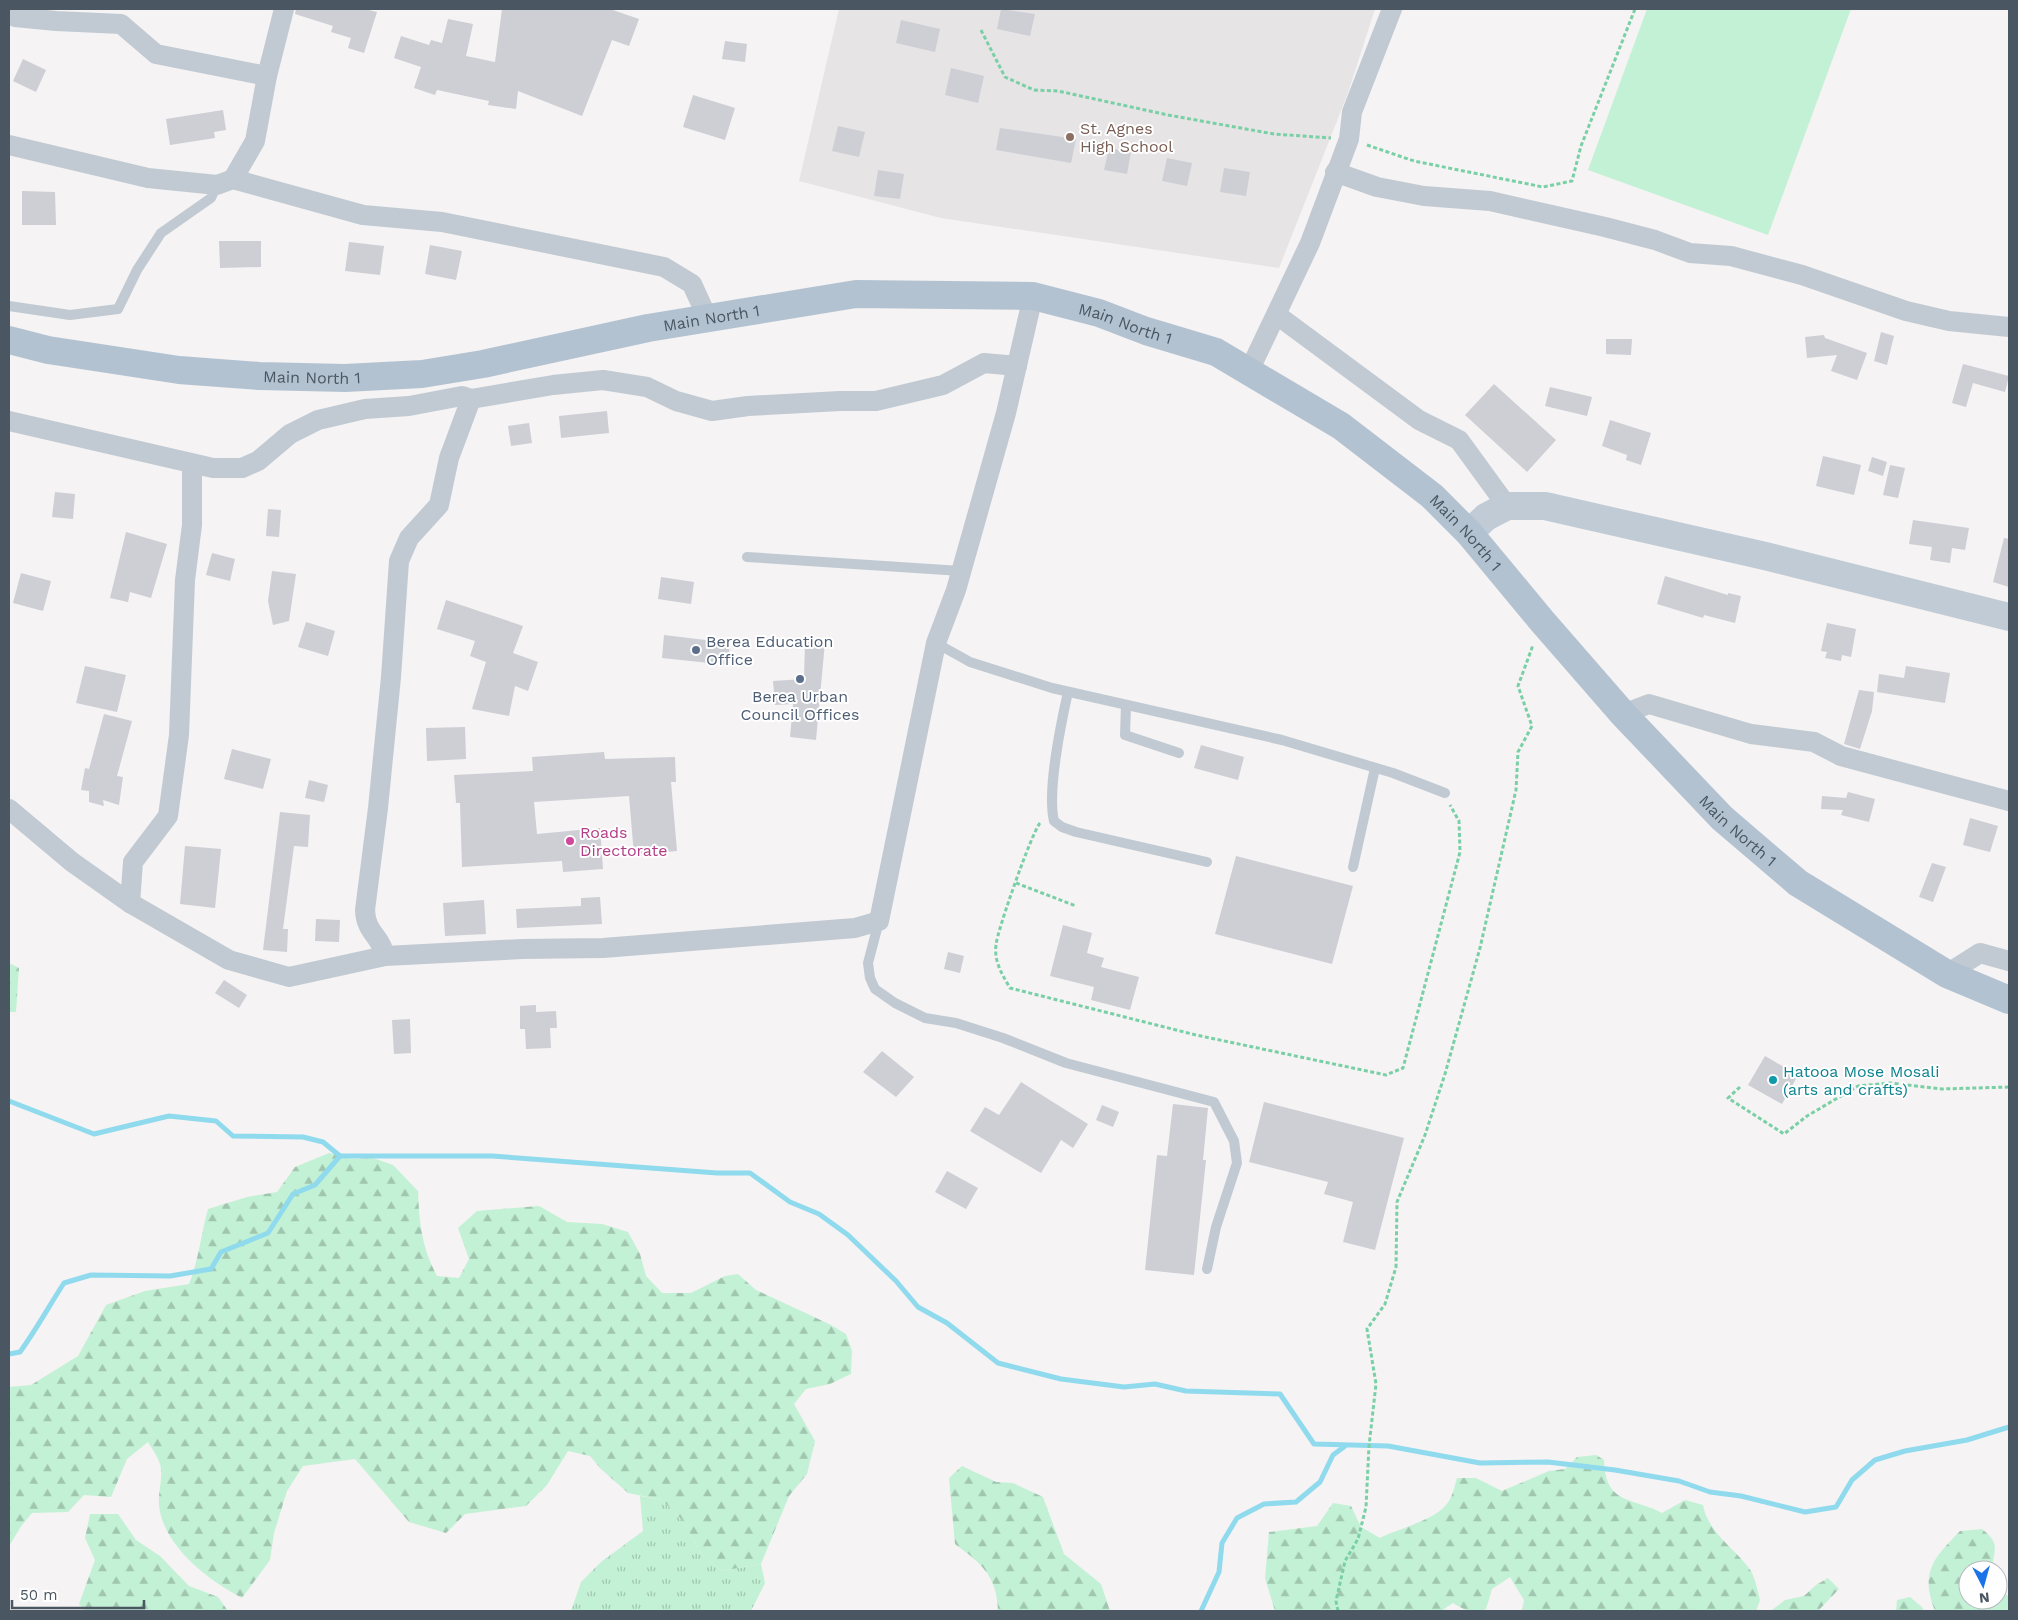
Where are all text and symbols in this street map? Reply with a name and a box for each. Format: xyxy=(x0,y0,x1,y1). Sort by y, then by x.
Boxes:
place label: St. Agnes High School xyxy=(1080,119,1173,156)
marker: St. Agnes High School xyxy=(1064,131,1076,143)
street label: Main North 1 xyxy=(1077,299,1174,348)
street label: Main North 1 xyxy=(662,300,761,335)
street label: Main North 1 xyxy=(263,367,361,388)
street label: Main North 1 xyxy=(1426,490,1506,575)
place label: Berea Education Office xyxy=(706,632,833,669)
marker: Berea Education Office xyxy=(690,644,702,656)
marker: Berea Urban Council Offices xyxy=(794,673,806,685)
place label: Berea Urban Council Offices xyxy=(741,687,859,724)
street label: Main North 1 xyxy=(1695,791,1781,870)
place label: Roads Directorate xyxy=(580,823,667,860)
marker: Roads Directorate xyxy=(564,835,576,847)
place label: Hatooa Mose Mosali (arts and crafts) xyxy=(1783,1062,1939,1099)
marker: Hatooa Mose Mosali (arts and crafts) xyxy=(1767,1074,1779,1086)
north arrow xyxy=(1958,1560,2008,1610)
scale bar xyxy=(12,1578,145,1610)
text: 50 m xyxy=(20,1586,57,1604)
text: N xyxy=(1978,1589,1990,1606)

